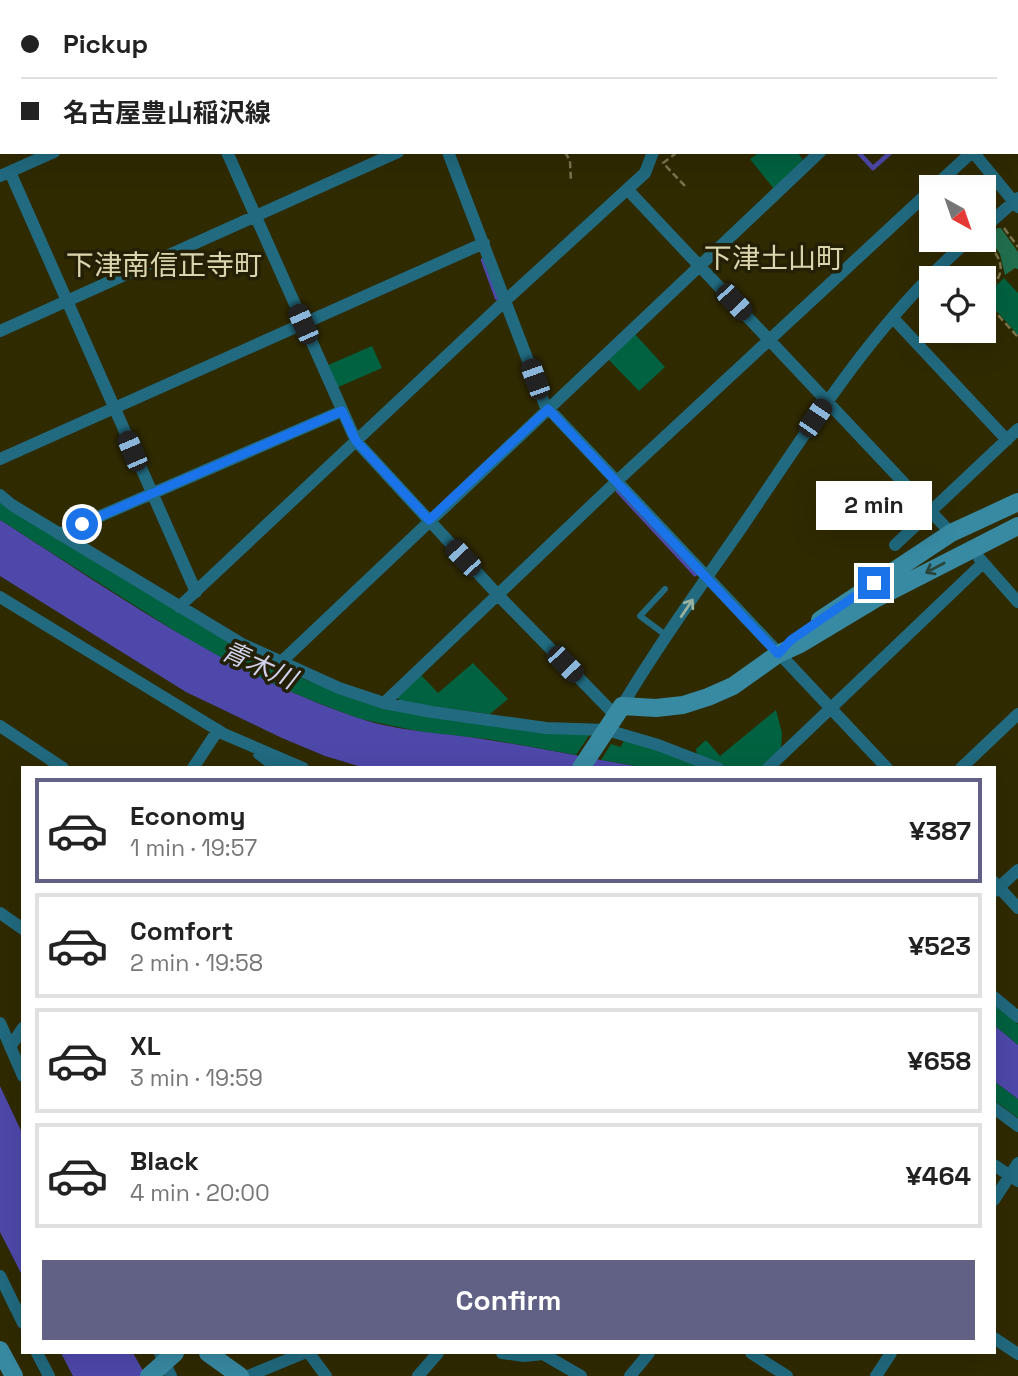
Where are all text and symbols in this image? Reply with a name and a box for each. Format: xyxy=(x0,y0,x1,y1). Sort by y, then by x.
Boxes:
text: Pickup xyxy=(63,27,148,61)
text: 名古屋豊山稲沢線 xyxy=(63,96,271,130)
north arrow xyxy=(919,175,996,252)
map controls xyxy=(919,175,996,343)
district label: 下津土山町 xyxy=(704,240,844,276)
district label: 下津南信正寺町 xyxy=(66,247,262,283)
button: locate xyxy=(919,266,996,343)
car xyxy=(712,279,757,325)
car xyxy=(285,301,322,347)
car xyxy=(518,356,553,402)
car xyxy=(795,395,836,441)
car xyxy=(115,428,150,474)
callout: 2 min xyxy=(816,482,932,530)
text: 2 min xyxy=(844,490,904,520)
route start xyxy=(66,508,98,540)
car xyxy=(441,535,486,581)
one-way arrow xyxy=(925,562,946,575)
route end xyxy=(858,567,890,599)
one-way arrow xyxy=(679,599,694,618)
water label: 青木川 xyxy=(216,634,304,698)
car xyxy=(543,642,588,686)
icon: car xyxy=(46,799,109,862)
text: Economy xyxy=(130,799,246,833)
text: ¥387 xyxy=(909,814,971,848)
text: 1 min · 19:57 xyxy=(130,833,257,863)
icon: car xyxy=(46,914,109,977)
text: Comfort xyxy=(130,914,233,948)
text: ¥523 xyxy=(908,929,971,963)
text: 2 min · 19:58 xyxy=(130,948,263,978)
icon: car xyxy=(46,1029,109,1092)
text: XL xyxy=(130,1029,161,1063)
text: ¥658 xyxy=(908,1044,971,1078)
text: 3 min · 19:59 xyxy=(130,1063,263,1093)
icon: car xyxy=(46,1144,109,1207)
text: Black xyxy=(130,1144,199,1178)
text: ¥464 xyxy=(906,1159,971,1193)
text: 4 min · 20:00 xyxy=(130,1178,270,1208)
button: Confirm xyxy=(42,1260,975,1340)

